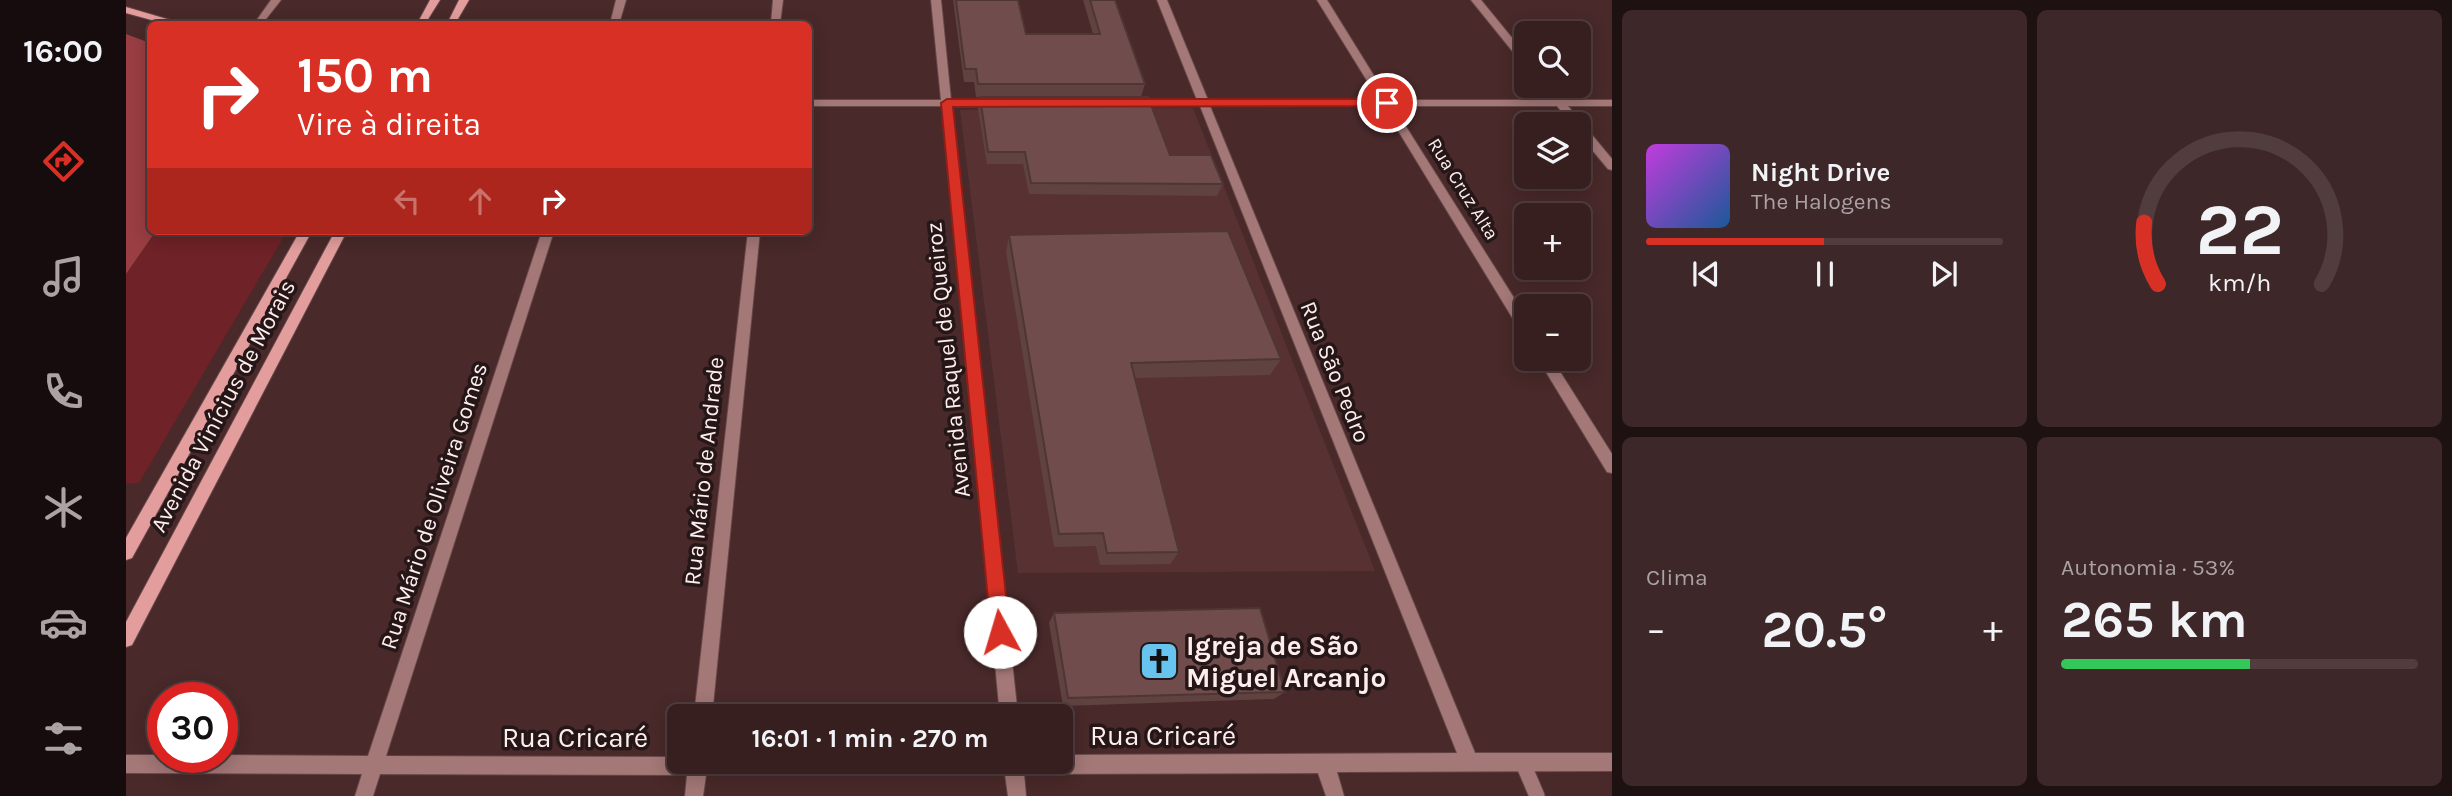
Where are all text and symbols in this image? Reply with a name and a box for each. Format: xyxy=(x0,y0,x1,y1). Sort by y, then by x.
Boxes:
map controls xyxy=(1514,21,1591,371)
button: search xyxy=(1514,21,1591,98)
text: 16:00 xyxy=(23,33,103,70)
text: 150 m xyxy=(297,47,433,104)
icon: right xyxy=(182,49,273,140)
pin xyxy=(1357,73,1417,133)
icon: arrive xyxy=(1368,84,1406,122)
text: Vire à direita xyxy=(297,106,481,143)
button: layers xyxy=(1514,112,1591,189)
street label: Rua Cruz Alta xyxy=(1423,134,1503,244)
icon: directions xyxy=(39,137,88,186)
text: Night Drive xyxy=(1751,157,1890,188)
icon: left xyxy=(388,182,426,220)
icon: ahead xyxy=(461,182,499,220)
icon: right xyxy=(534,182,572,220)
text: The Halogens xyxy=(1751,188,1891,215)
text: 22 xyxy=(2195,188,2284,273)
button: + xyxy=(1514,203,1591,280)
street label: Avenida Raquel de Queiroz xyxy=(920,221,976,499)
icon: music xyxy=(39,252,88,301)
icon: previous xyxy=(1687,255,1725,293)
icon: pause xyxy=(1806,255,1844,293)
icon: next xyxy=(1925,255,1963,293)
text: km/h xyxy=(2208,268,2271,297)
street label: Avenida Vinícius de Morais xyxy=(145,275,301,537)
button: − xyxy=(1514,294,1591,371)
street label: Rua São Pedro xyxy=(1294,297,1376,447)
street label: Rua Mário de Andrade xyxy=(679,355,729,587)
street label: Rua Mário de Oliveira Gomes xyxy=(375,359,493,653)
icon: phone xyxy=(39,367,88,416)
icon: climate xyxy=(39,483,88,532)
text: Autonomia · 53% xyxy=(2061,554,2235,581)
text: Clima xyxy=(1646,564,1708,591)
text: 265 km xyxy=(2061,589,2248,650)
position arrow xyxy=(963,595,1037,669)
icon: car xyxy=(39,598,88,647)
text: 20.5° xyxy=(1762,599,1888,660)
text: − xyxy=(1646,607,1666,652)
text: + xyxy=(1983,607,2003,652)
place label: Igreja de São Miguel Arcanjo xyxy=(1186,629,1386,694)
church icon: Igreja de São Miguel Arcanjo xyxy=(1138,640,1180,682)
speed limit sign: 30 xyxy=(147,682,238,773)
icon: filters xyxy=(39,714,88,763)
street label: Rua Cricaré xyxy=(1090,719,1236,752)
street label: Rua Cricaré xyxy=(502,721,648,754)
text: 16:01 · 1 min · 270 m xyxy=(752,723,988,754)

